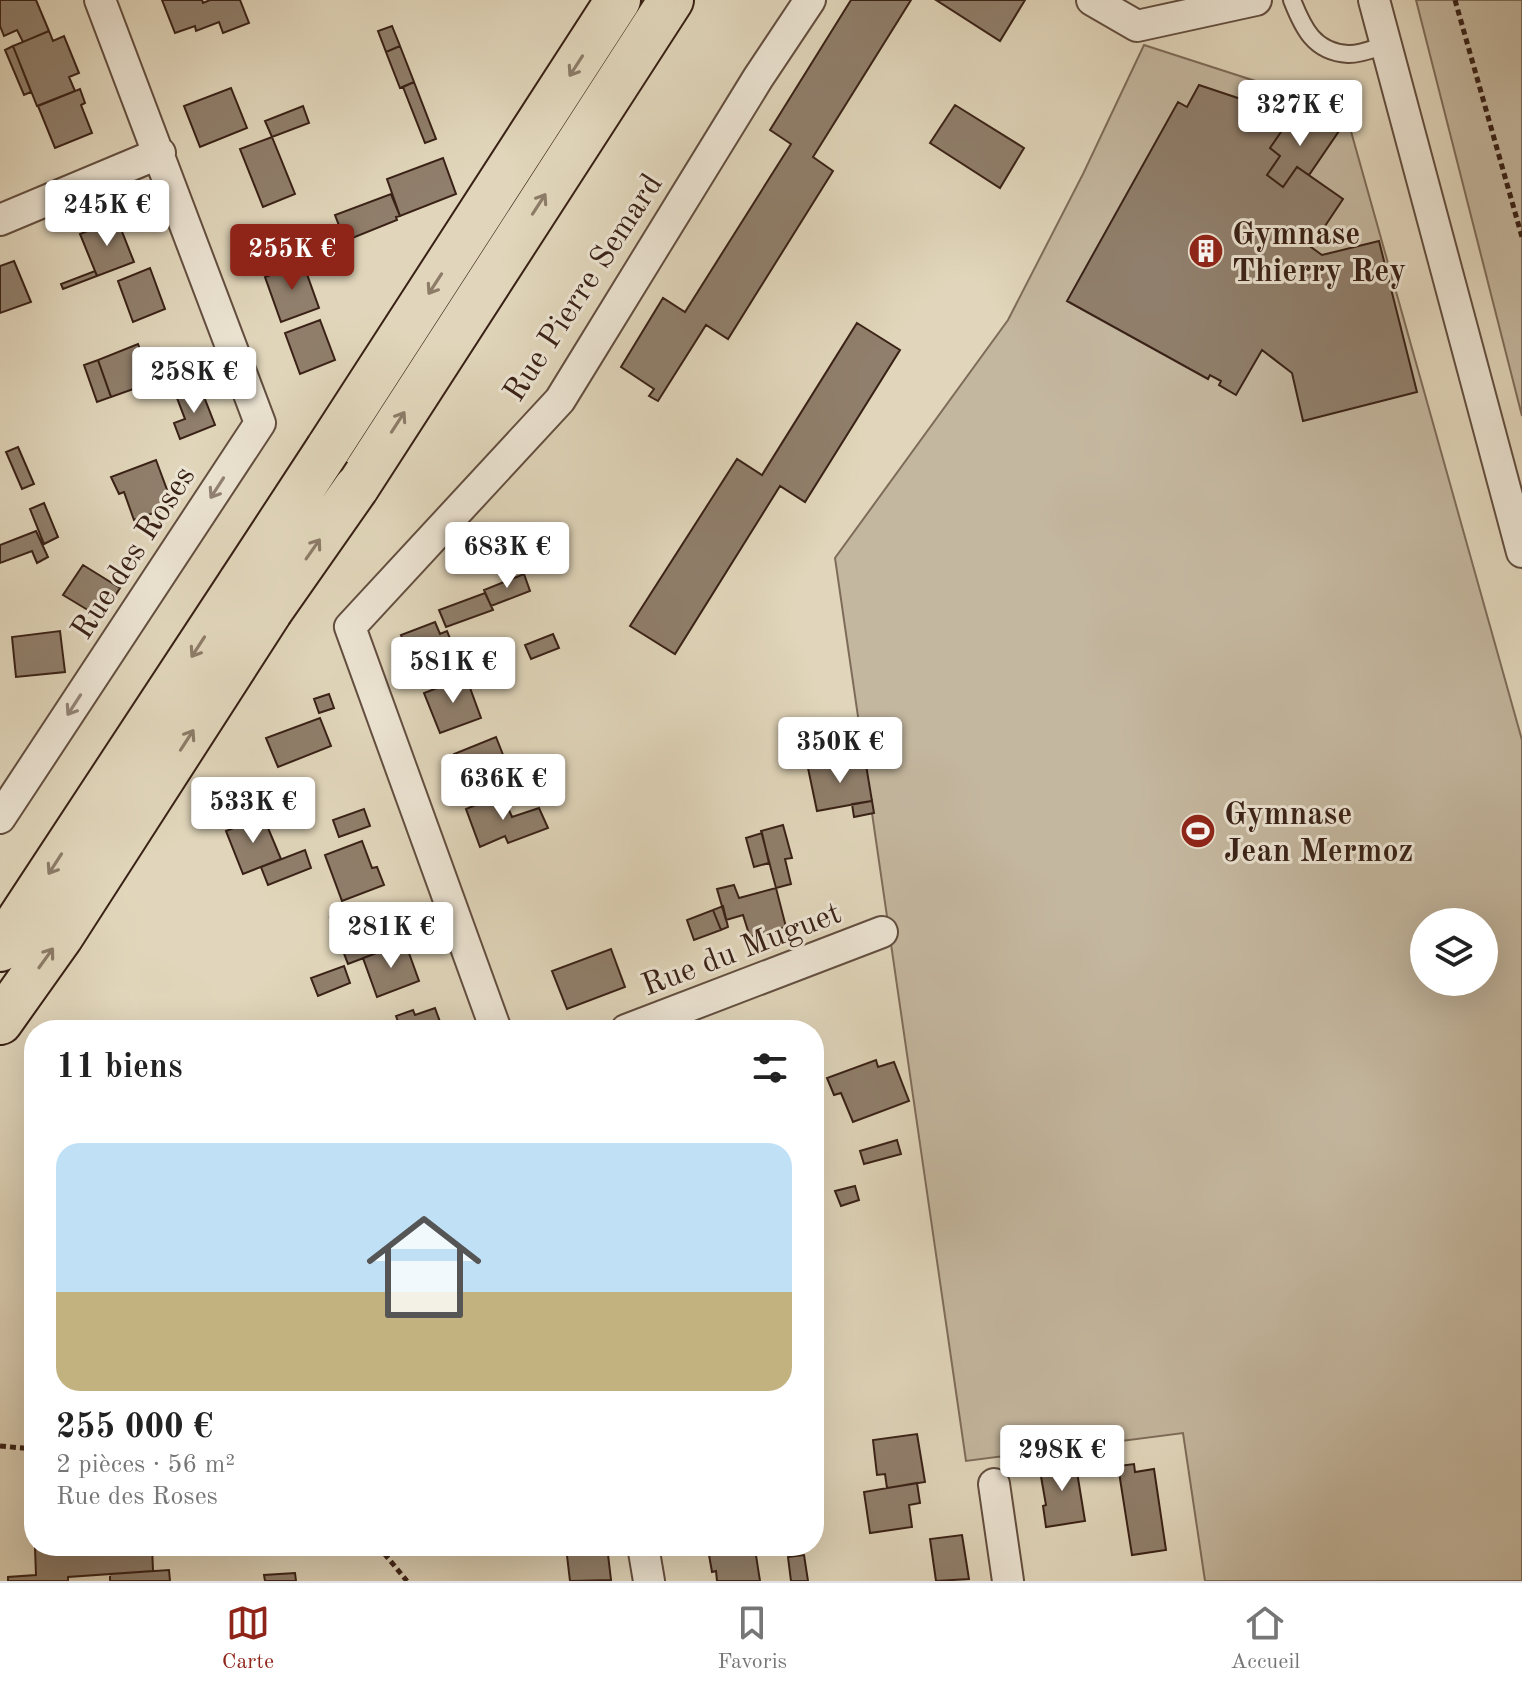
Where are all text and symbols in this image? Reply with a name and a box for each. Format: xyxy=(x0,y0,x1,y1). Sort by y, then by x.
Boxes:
one-way arrow xyxy=(568,54,584,76)
pin: 327K € xyxy=(1235,80,1365,148)
text: 327K € xyxy=(1256,93,1344,119)
street label: Rue Pierre Semard xyxy=(499,169,670,408)
pin: 245K € xyxy=(42,180,172,248)
text: 245K € xyxy=(63,193,151,219)
one-way arrow xyxy=(532,193,548,216)
place label: Gymnase Thierry Rey xyxy=(1232,220,1406,289)
pin: 255K € xyxy=(227,224,357,292)
building icon: Gymnase Thierry Rey xyxy=(1187,232,1225,270)
text: 255K € xyxy=(248,237,336,263)
one-way arrow xyxy=(427,272,443,295)
pin: 258K € xyxy=(129,347,259,415)
text: 258K € xyxy=(150,360,238,386)
one-way arrow xyxy=(390,412,407,434)
street label: Rue des Roses xyxy=(67,461,202,646)
one-way arrow xyxy=(209,477,226,499)
pin: 683K € xyxy=(442,522,572,590)
text: 683K € xyxy=(463,535,551,561)
one-way arrow xyxy=(305,539,321,561)
one-way arrow xyxy=(190,636,207,658)
pin: 581K € xyxy=(388,637,518,705)
text: 581K € xyxy=(409,650,497,676)
one-way arrow xyxy=(66,694,82,716)
pin: 350K € xyxy=(775,717,905,785)
one-way arrow xyxy=(179,729,195,752)
text: 350K € xyxy=(796,730,884,756)
pin: 636K € xyxy=(438,754,568,822)
text: 636K € xyxy=(459,767,547,793)
pin: 533K € xyxy=(188,777,318,845)
text: 533K € xyxy=(209,790,297,816)
place label: Gymnase Jean Mermoz xyxy=(1224,800,1413,869)
sports icon: Gymnase Jean Mermoz xyxy=(1179,812,1217,850)
one-way arrow xyxy=(47,853,64,875)
street label: Rue du Muguet xyxy=(638,898,846,1003)
pin: 281K € xyxy=(326,902,456,970)
map controls xyxy=(1410,908,1498,996)
button: layers xyxy=(1410,908,1498,996)
text: 281K € xyxy=(347,915,435,941)
one-way arrow xyxy=(37,948,54,970)
icon: filters xyxy=(748,1046,792,1090)
text: 11 biens xyxy=(56,1051,183,1085)
icon: home xyxy=(352,1195,496,1339)
text: 255 000 € xyxy=(56,1411,213,1445)
pin: 298K € xyxy=(997,1425,1127,1493)
text: 298K € xyxy=(1018,1438,1106,1464)
text: 2 pièces · 56 m² xyxy=(56,1452,235,1478)
text: Rue des Roses xyxy=(56,1484,218,1510)
tab: Carte xyxy=(222,1601,274,1676)
tab: Favoris xyxy=(718,1601,787,1676)
tab: Accueil xyxy=(1231,1601,1300,1676)

